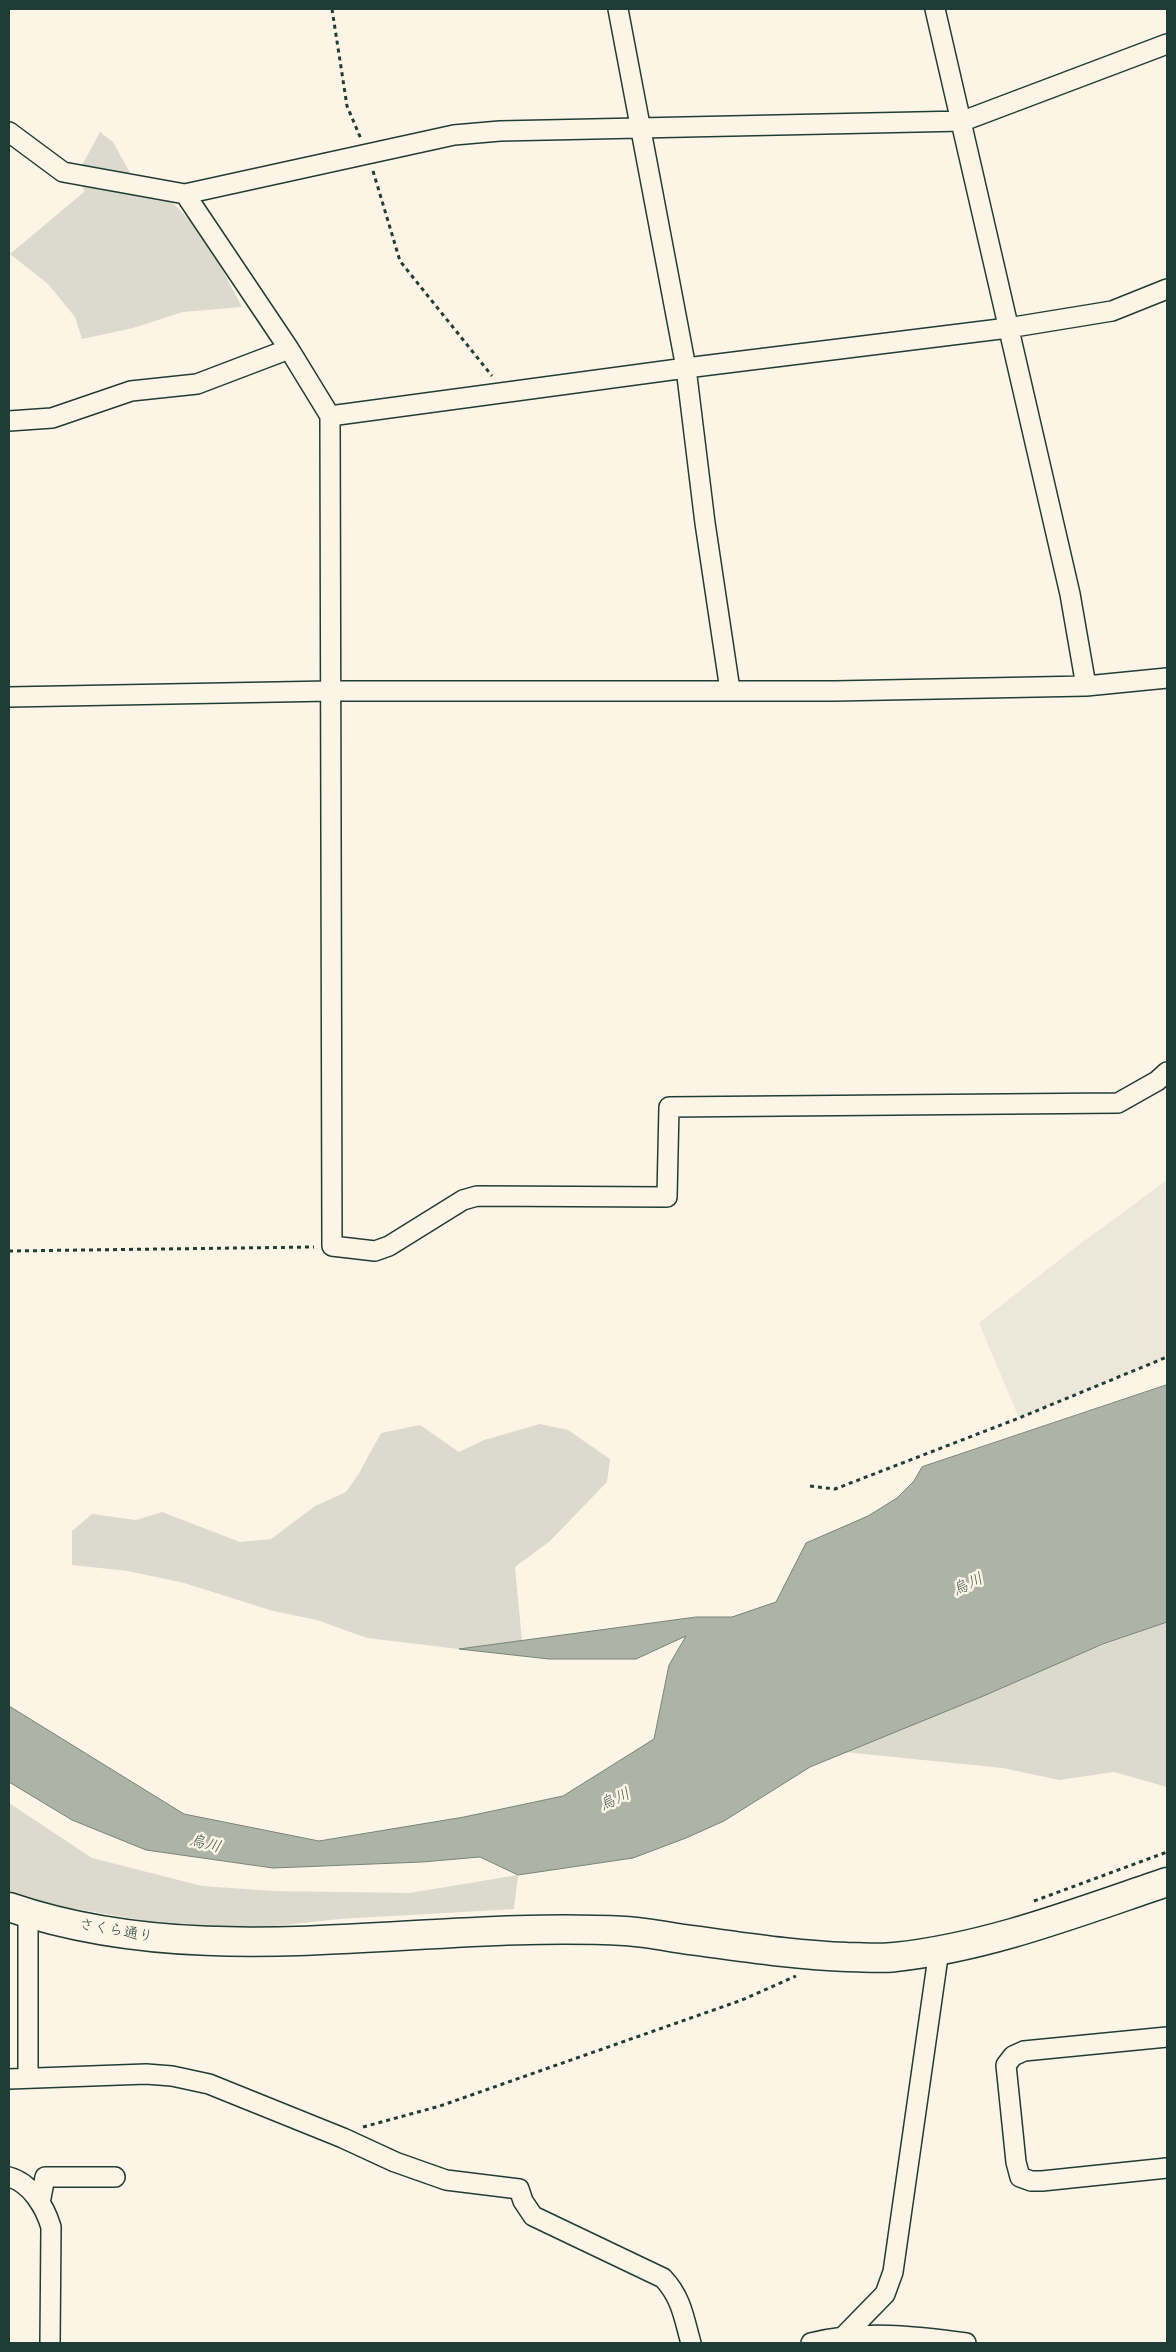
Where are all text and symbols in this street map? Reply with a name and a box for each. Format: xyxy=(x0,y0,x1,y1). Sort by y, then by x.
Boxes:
water label: 烏川 xyxy=(949,1570,987,1600)
water label: 烏川 xyxy=(596,1785,634,1815)
water label: 烏川 xyxy=(187,1831,223,1857)
street label: さくら通り xyxy=(78,1916,154,1946)

